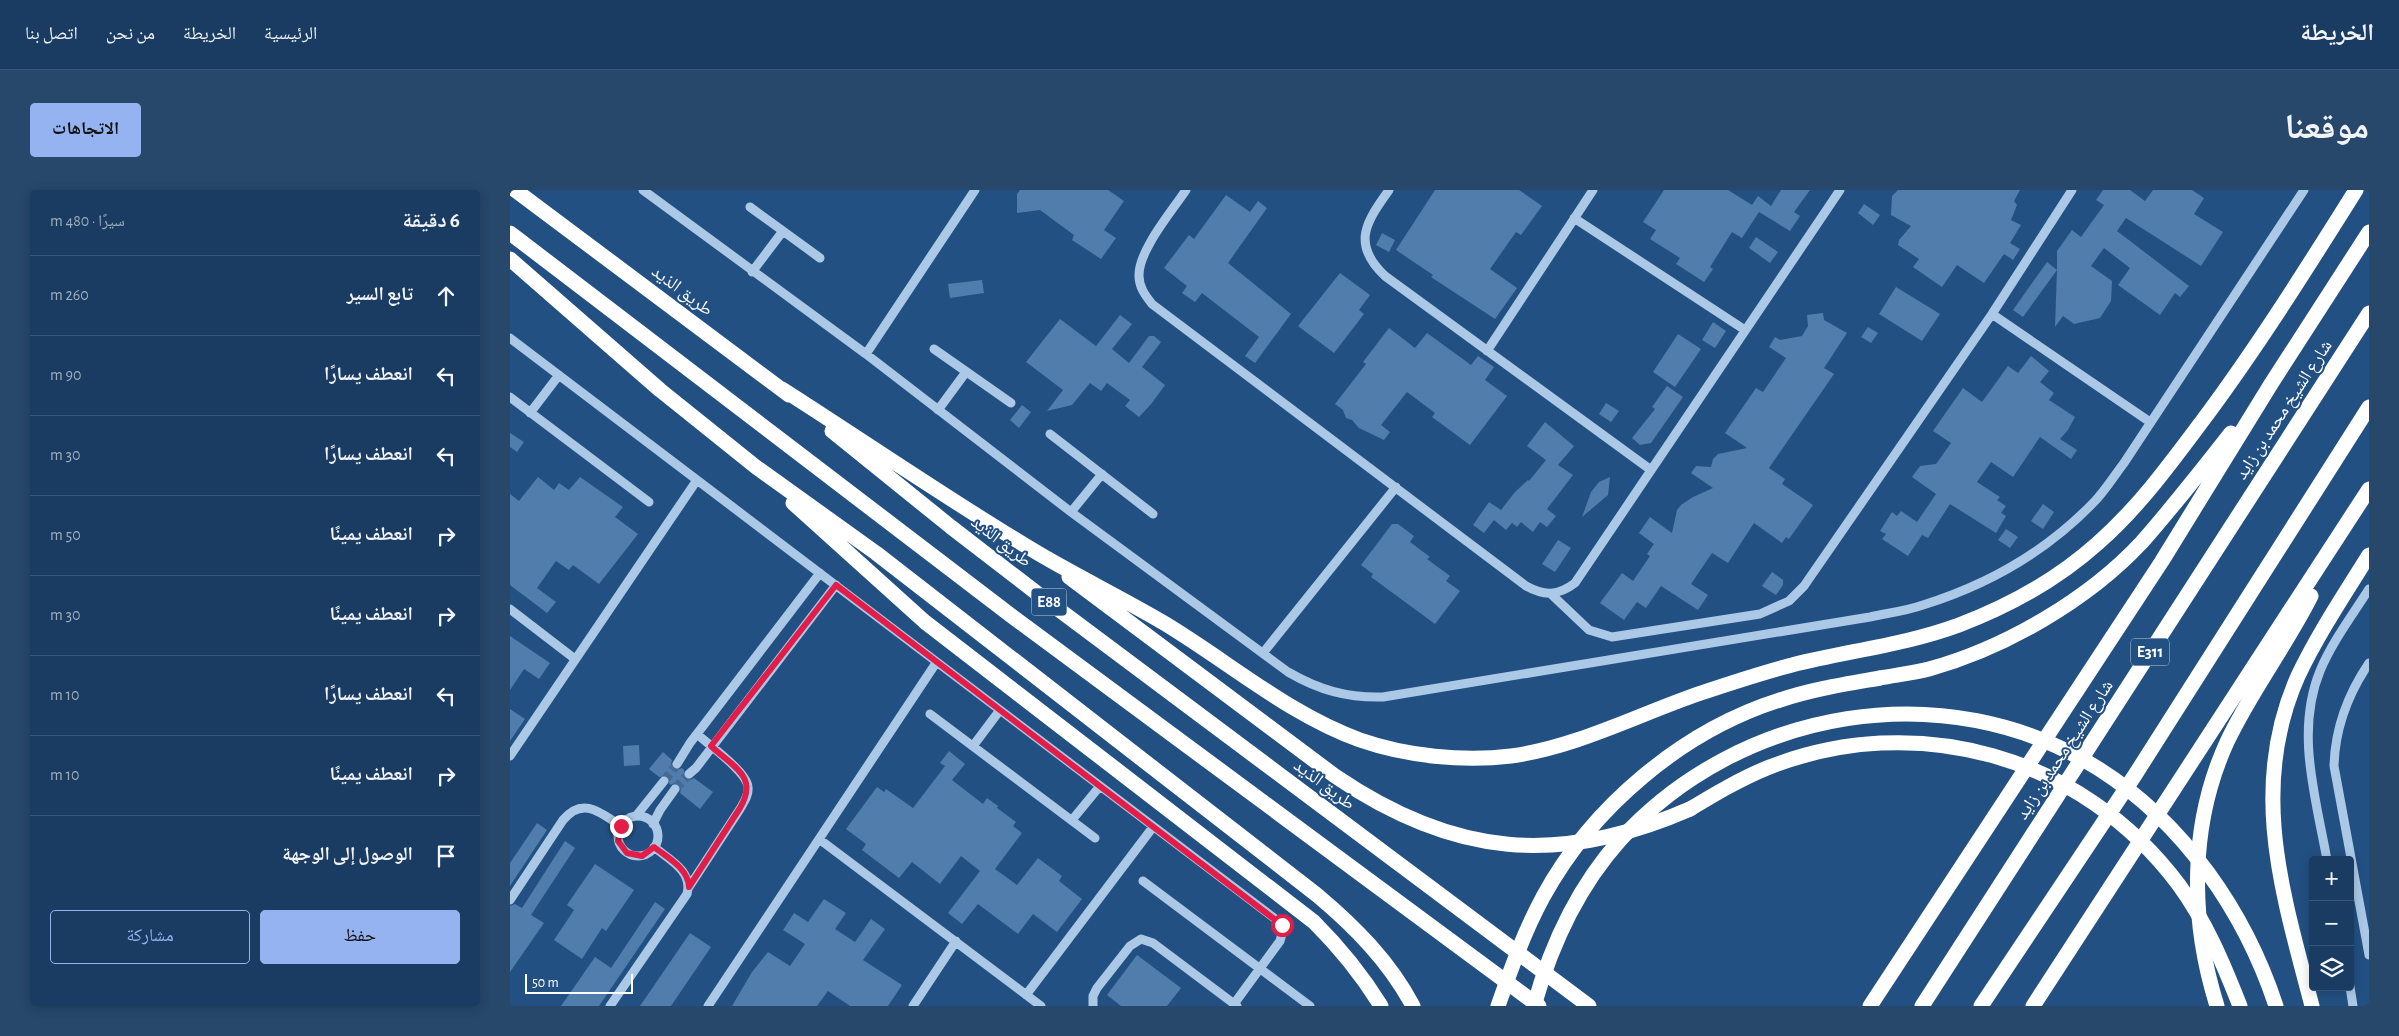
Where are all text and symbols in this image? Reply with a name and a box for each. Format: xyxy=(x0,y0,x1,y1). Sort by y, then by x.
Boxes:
text: الخريطة xyxy=(2300,21,2374,45)
text: اتصل بنا xyxy=(25,25,78,43)
text: من نحن xyxy=(106,25,155,43)
text: الخريطة xyxy=(183,25,236,43)
text: الرئيسية xyxy=(264,25,317,43)
button: الاتجاهات xyxy=(30,103,141,157)
text: موقعنا xyxy=(2284,110,2369,145)
text: 6 دقيقة xyxy=(403,210,460,231)
text: سيرًا · 480 m xyxy=(50,213,125,229)
street label: طريق الذيد xyxy=(648,262,716,320)
icon: ahead xyxy=(432,282,460,310)
text: تابع السير xyxy=(347,285,413,304)
text: 260 m xyxy=(50,287,89,303)
street label: شارع الشيخ محمد بن زايد xyxy=(2232,337,2337,484)
icon: left xyxy=(432,362,460,390)
text: انعطف يسارًا xyxy=(324,365,413,384)
text: 90 m xyxy=(50,367,81,383)
icon: left xyxy=(432,442,460,470)
text: انعطف يسارًا xyxy=(324,445,413,464)
text: 30 m xyxy=(50,447,81,463)
street label: طريق الذيد xyxy=(967,513,1035,572)
icon: right xyxy=(432,522,460,550)
text: انعطف يمينًا xyxy=(330,525,413,544)
text: 50 m xyxy=(50,527,81,543)
road number: E88 xyxy=(1032,588,1066,616)
icon: right xyxy=(432,602,460,630)
text: انعطف يمينًا xyxy=(330,605,413,624)
text: 30 m xyxy=(50,607,81,623)
road number: E311 xyxy=(2131,638,2169,666)
street label: شارع الشيخ محمد بن زايد xyxy=(2013,677,2118,824)
icon: left xyxy=(432,682,460,710)
text: انعطف يسارًا xyxy=(324,685,413,704)
text: 10 m xyxy=(50,687,79,703)
street label: طريق الذيد xyxy=(1290,756,1358,814)
icon: right xyxy=(432,762,460,790)
text: انعطف يمينًا xyxy=(330,765,413,784)
text: 10 m xyxy=(50,767,79,783)
route end xyxy=(610,815,633,838)
icon: arrive xyxy=(432,842,460,870)
text: الوصول إلى الوجهة xyxy=(282,845,413,864)
map controls xyxy=(2309,856,2354,991)
button: + xyxy=(2309,856,2354,901)
button: − xyxy=(2309,901,2354,946)
button: مشاركة xyxy=(50,910,250,964)
button: حفظ xyxy=(260,910,460,964)
route start xyxy=(1271,914,1294,937)
button: layers xyxy=(2309,946,2354,991)
scale bar xyxy=(525,971,632,994)
text: 50 m xyxy=(532,976,559,990)

